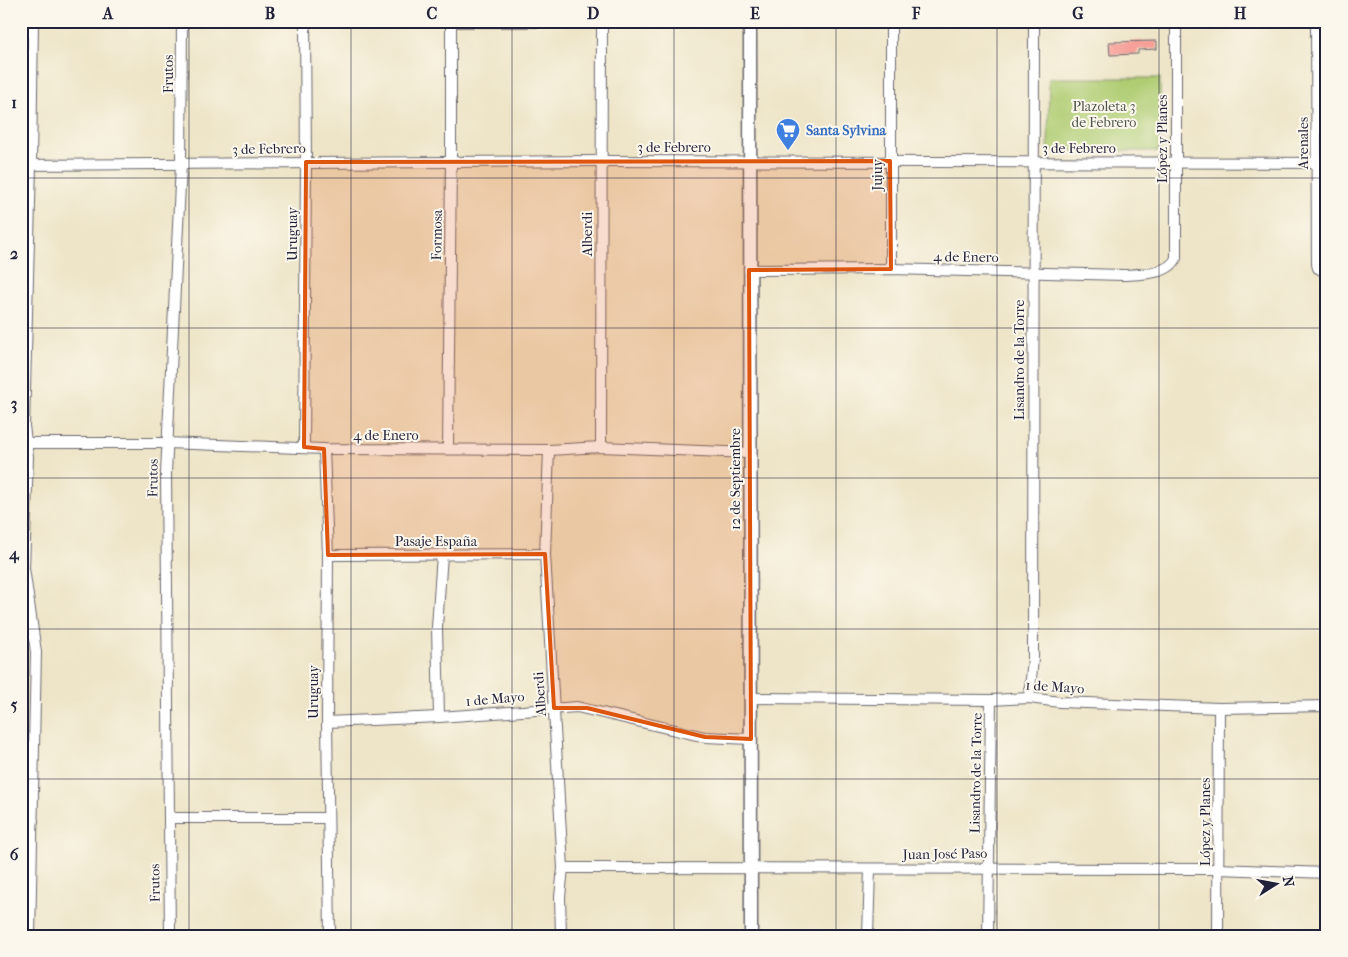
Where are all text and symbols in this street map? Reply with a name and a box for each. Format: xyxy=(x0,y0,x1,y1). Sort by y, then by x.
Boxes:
text: A xyxy=(102,4,114,23)
text: B xyxy=(265,4,275,23)
text: C xyxy=(427,4,438,23)
text: D xyxy=(587,4,599,23)
text: E xyxy=(750,4,760,23)
text: F xyxy=(911,4,921,23)
text: G xyxy=(1072,4,1084,23)
text: H xyxy=(1234,4,1247,23)
street label: Frutos xyxy=(160,55,177,93)
text: 1 xyxy=(11,93,17,112)
street label: López y Planes xyxy=(1154,95,1171,183)
park label: Plazoleta 3 de Febrero xyxy=(1072,98,1136,131)
supermarket icon: Santa Sylvina xyxy=(775,117,801,151)
street label: Arenales xyxy=(1295,117,1312,170)
place label: Santa Sylvina xyxy=(806,122,887,139)
street label: 3 de Febrero xyxy=(637,139,711,156)
street label: 3 de Febrero xyxy=(232,140,306,158)
street label: 3 de Febrero xyxy=(1042,140,1116,157)
street label: Jujuy xyxy=(869,159,886,192)
street label: Uruguay xyxy=(284,206,301,261)
street label: Formosa xyxy=(428,209,446,261)
street label: Alberdi xyxy=(579,212,596,257)
text: 2 xyxy=(10,244,18,263)
street label: 4 de Enero xyxy=(933,248,999,266)
street label: Lisandro de la Torre xyxy=(1011,300,1028,420)
text: 3 xyxy=(11,394,17,414)
street label: 4 de Enero xyxy=(353,427,419,444)
street label: 12 de Septiembre xyxy=(727,428,744,530)
street label: Frutos xyxy=(144,459,162,497)
street label: Pasaje España xyxy=(395,533,478,550)
text: 4 xyxy=(8,544,20,564)
street label: Uruguay xyxy=(305,664,322,719)
street label: Alberdi xyxy=(530,671,550,718)
street label: 1 de Mayo xyxy=(1025,676,1085,698)
street label: 1 de Mayo xyxy=(465,688,525,710)
text: 5 xyxy=(11,695,18,714)
street label: Lisandro de la Torre xyxy=(966,712,986,833)
street label: López y Planes xyxy=(1197,778,1214,866)
text: 6 xyxy=(10,845,19,864)
street label: Juan José Paso xyxy=(901,845,988,863)
north arrow xyxy=(1250,860,1300,910)
street label: Frutos xyxy=(146,864,164,902)
text: N xyxy=(1279,875,1298,889)

